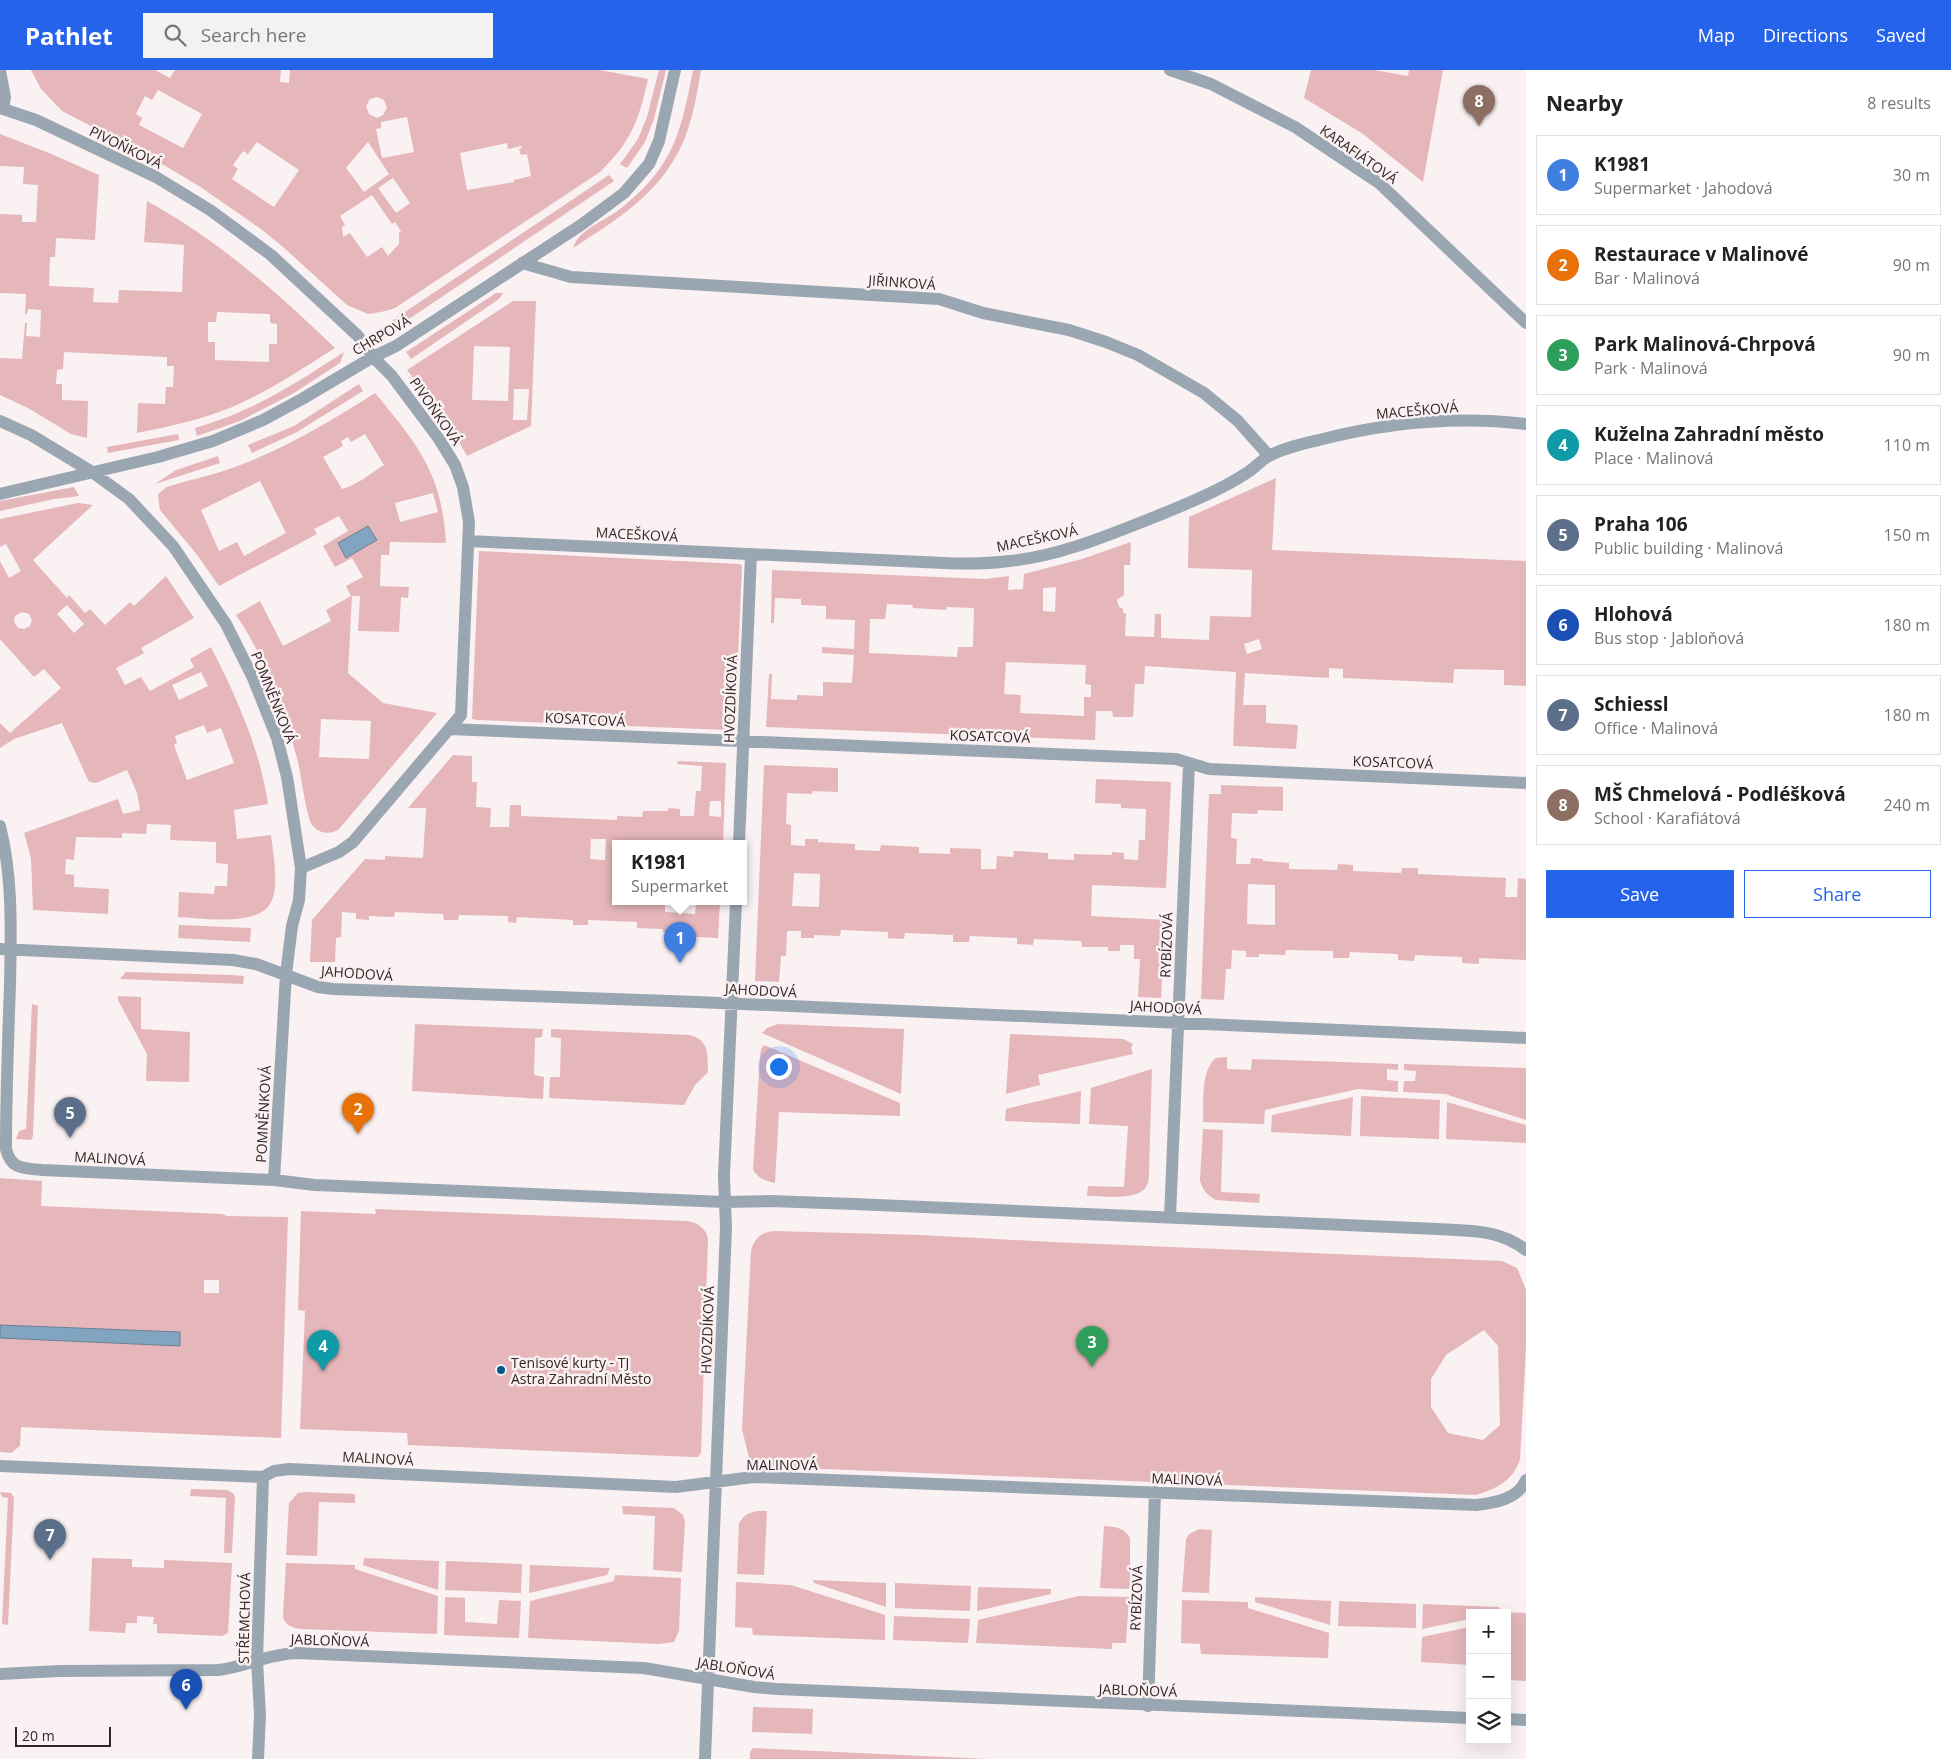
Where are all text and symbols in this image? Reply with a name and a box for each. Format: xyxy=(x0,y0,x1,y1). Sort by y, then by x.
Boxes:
search box xyxy=(143,13,493,58)
text: Pathlet xyxy=(25,19,113,52)
icon: search xyxy=(161,21,189,49)
text: Search here xyxy=(201,22,307,48)
text: Map xyxy=(1698,23,1735,47)
text: Directions xyxy=(1763,23,1848,47)
text: Saved xyxy=(1876,23,1926,47)
pin: 8 xyxy=(1463,85,1495,126)
text: Nearby xyxy=(1546,89,1623,117)
text: 8 results xyxy=(1867,92,1931,114)
street label: KARAFIÁTOVÁ xyxy=(1316,120,1402,188)
street label: PIVOŇKOVÁ xyxy=(86,121,166,173)
text: K1981 xyxy=(1594,151,1650,177)
text: 1 xyxy=(1558,164,1568,186)
text: 30 m xyxy=(1893,164,1930,186)
text: Supermarket · Jahodová xyxy=(1594,177,1773,199)
text: Restaurace v Malinové xyxy=(1594,241,1808,267)
text: 2 xyxy=(1558,254,1568,276)
text: 90 m xyxy=(1893,254,1930,276)
text: Bar · Malinová xyxy=(1594,267,1700,289)
street label: JIŘINKOVÁ xyxy=(866,270,936,294)
street label: CHRPOVÁ xyxy=(348,311,414,359)
text: Park Malinová-Chrpová xyxy=(1594,331,1816,357)
text: 3 xyxy=(1558,344,1568,366)
text: 90 m xyxy=(1893,344,1930,366)
text: Park · Malinová xyxy=(1594,357,1708,379)
street label: PIVOŇKOVÁ xyxy=(406,373,466,449)
street label: MACEŠKOVÁ xyxy=(1375,397,1459,423)
text: Kuželna Zahradní město xyxy=(1594,421,1824,447)
text: 4 xyxy=(1558,434,1568,456)
text: 110 m xyxy=(1884,434,1930,456)
text: Place · Malinová xyxy=(1594,447,1713,469)
text: Praha 106 xyxy=(1594,511,1688,537)
street label: MACEŠKOVÁ xyxy=(995,520,1079,556)
street label: MACEŠKOVÁ xyxy=(595,522,679,546)
text: 5 xyxy=(1558,524,1568,546)
text: 150 m xyxy=(1884,524,1930,546)
text: Public building · Malinová xyxy=(1594,537,1783,559)
text: Hlohová xyxy=(1594,601,1673,627)
text: 6 xyxy=(1558,614,1568,636)
text: 180 m xyxy=(1884,614,1930,636)
text: Bus stop · Jabloňová xyxy=(1594,627,1744,649)
street label: POMNĚNKOVÁ xyxy=(247,648,301,746)
street label: HVOZDÍKOVÁ xyxy=(719,654,741,743)
text: Schiessl xyxy=(1594,691,1668,717)
text: 7 xyxy=(1558,704,1568,726)
text: 180 m xyxy=(1884,704,1930,726)
street label: KOSATCOVÁ xyxy=(544,707,626,731)
text: Office · Malinová xyxy=(1594,717,1718,739)
street label: KOSATCOVÁ xyxy=(949,725,1031,747)
street label: KOSATCOVÁ xyxy=(1352,751,1434,773)
text: MŠ Chmelová - Podléšková xyxy=(1594,781,1846,807)
text: 8 xyxy=(1558,794,1568,816)
text: 240 m xyxy=(1884,794,1930,816)
text: School · Karafiátová xyxy=(1594,807,1741,829)
popup xyxy=(612,840,747,905)
text: K1981 xyxy=(631,849,687,875)
button: Save xyxy=(1546,870,1734,918)
button: Share xyxy=(1744,870,1931,918)
text: Supermarket xyxy=(631,875,728,897)
street label: RYBÍZOVÁ xyxy=(1155,912,1177,978)
pin: 1 xyxy=(664,922,696,963)
street label: JAHODOVÁ xyxy=(318,961,394,985)
street label: JAHODOVÁ xyxy=(723,979,798,1001)
street label: JAHODOVÁ xyxy=(1128,996,1203,1018)
your location xyxy=(766,1054,792,1080)
street label: POMNĚNKOVÁ xyxy=(251,1065,275,1163)
pin: 2 xyxy=(342,1093,374,1134)
pin: 5 xyxy=(54,1097,86,1138)
street label: MALINOVÁ xyxy=(74,1147,146,1169)
street label: HVOZDÍKOVÁ xyxy=(696,1285,718,1374)
pin: 3 xyxy=(1076,1326,1108,1367)
pin: 4 xyxy=(307,1330,339,1371)
place label: Tenisové kurty - TJ Astra Zahradní Město xyxy=(511,1353,651,1388)
marker: Tenisové kurty - TJ Astra Zahradní Město xyxy=(495,1364,507,1376)
street label: MALINOVÁ xyxy=(342,1447,414,1469)
street label: MALINOVÁ xyxy=(746,1455,818,1474)
street label: MALINOVÁ xyxy=(1151,1468,1223,1490)
pin: 7 xyxy=(34,1519,66,1560)
street label: RYBÍZOVÁ xyxy=(1125,1565,1147,1631)
street label: STŘEMCHOVÁ xyxy=(234,1572,254,1664)
map controls xyxy=(1466,1609,1511,1744)
button: + xyxy=(1466,1609,1511,1654)
street label: JABLOŇOVÁ xyxy=(288,1629,370,1651)
street label: JABLOŇOVÁ xyxy=(694,1652,776,1684)
button: − xyxy=(1466,1654,1511,1699)
pin: 6 xyxy=(170,1669,202,1710)
street label: JABLOŇOVÁ xyxy=(1096,1679,1178,1701)
button: layers xyxy=(1466,1699,1511,1744)
scale bar xyxy=(15,1724,111,1747)
text: 20 m xyxy=(22,1726,55,1745)

